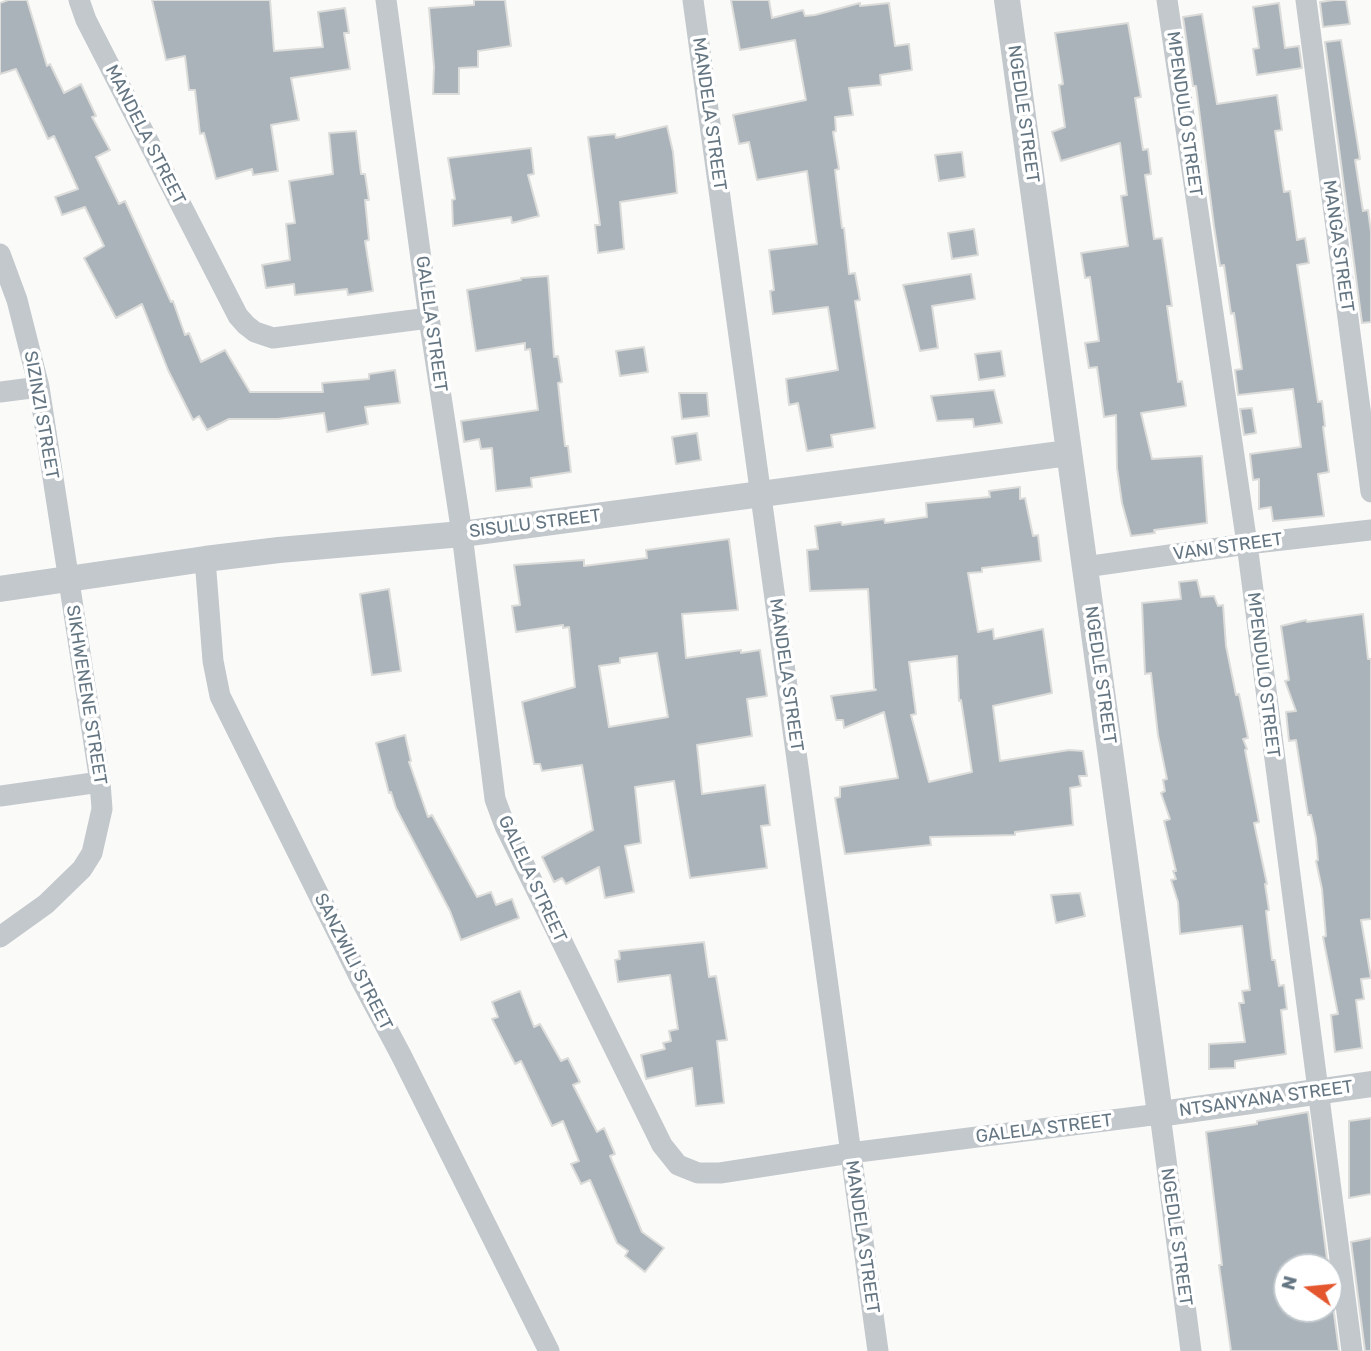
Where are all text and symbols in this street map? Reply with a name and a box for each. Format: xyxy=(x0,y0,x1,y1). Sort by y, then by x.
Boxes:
street label: MPENDULO STREET xyxy=(1162,30,1206,198)
street label: MANDELA STREET xyxy=(688,36,730,192)
street label: NGEDLE STREET xyxy=(1003,44,1043,184)
street label: MANDELA STREET xyxy=(100,61,190,209)
street label: MANGA STREET xyxy=(1318,179,1358,313)
street label: GALELA STREET xyxy=(411,255,451,393)
street label: SIZINZI STREET xyxy=(19,349,63,481)
street label: SISULU STREET xyxy=(468,505,602,543)
street label: VANI STREET xyxy=(1172,529,1284,565)
street label: MPENDULO STREET xyxy=(1242,591,1284,759)
street label: MANDELA STREET xyxy=(765,597,807,753)
street label: SIKHWENENE STREET xyxy=(61,604,111,786)
street label: NGEDLE STREET xyxy=(1080,605,1120,745)
street label: GALELA STREET xyxy=(493,812,571,946)
street label: SANZWILI STREET xyxy=(309,890,397,1034)
street label: NTSANYANA STREET xyxy=(1178,1076,1354,1122)
street label: GALELA STREET xyxy=(975,1110,1113,1148)
street label: MANDELA STREET xyxy=(841,1159,883,1315)
street label: NGEDLE STREET xyxy=(1156,1167,1196,1307)
north arrow xyxy=(1273,1253,1343,1323)
text: N xyxy=(1276,1273,1302,1293)

